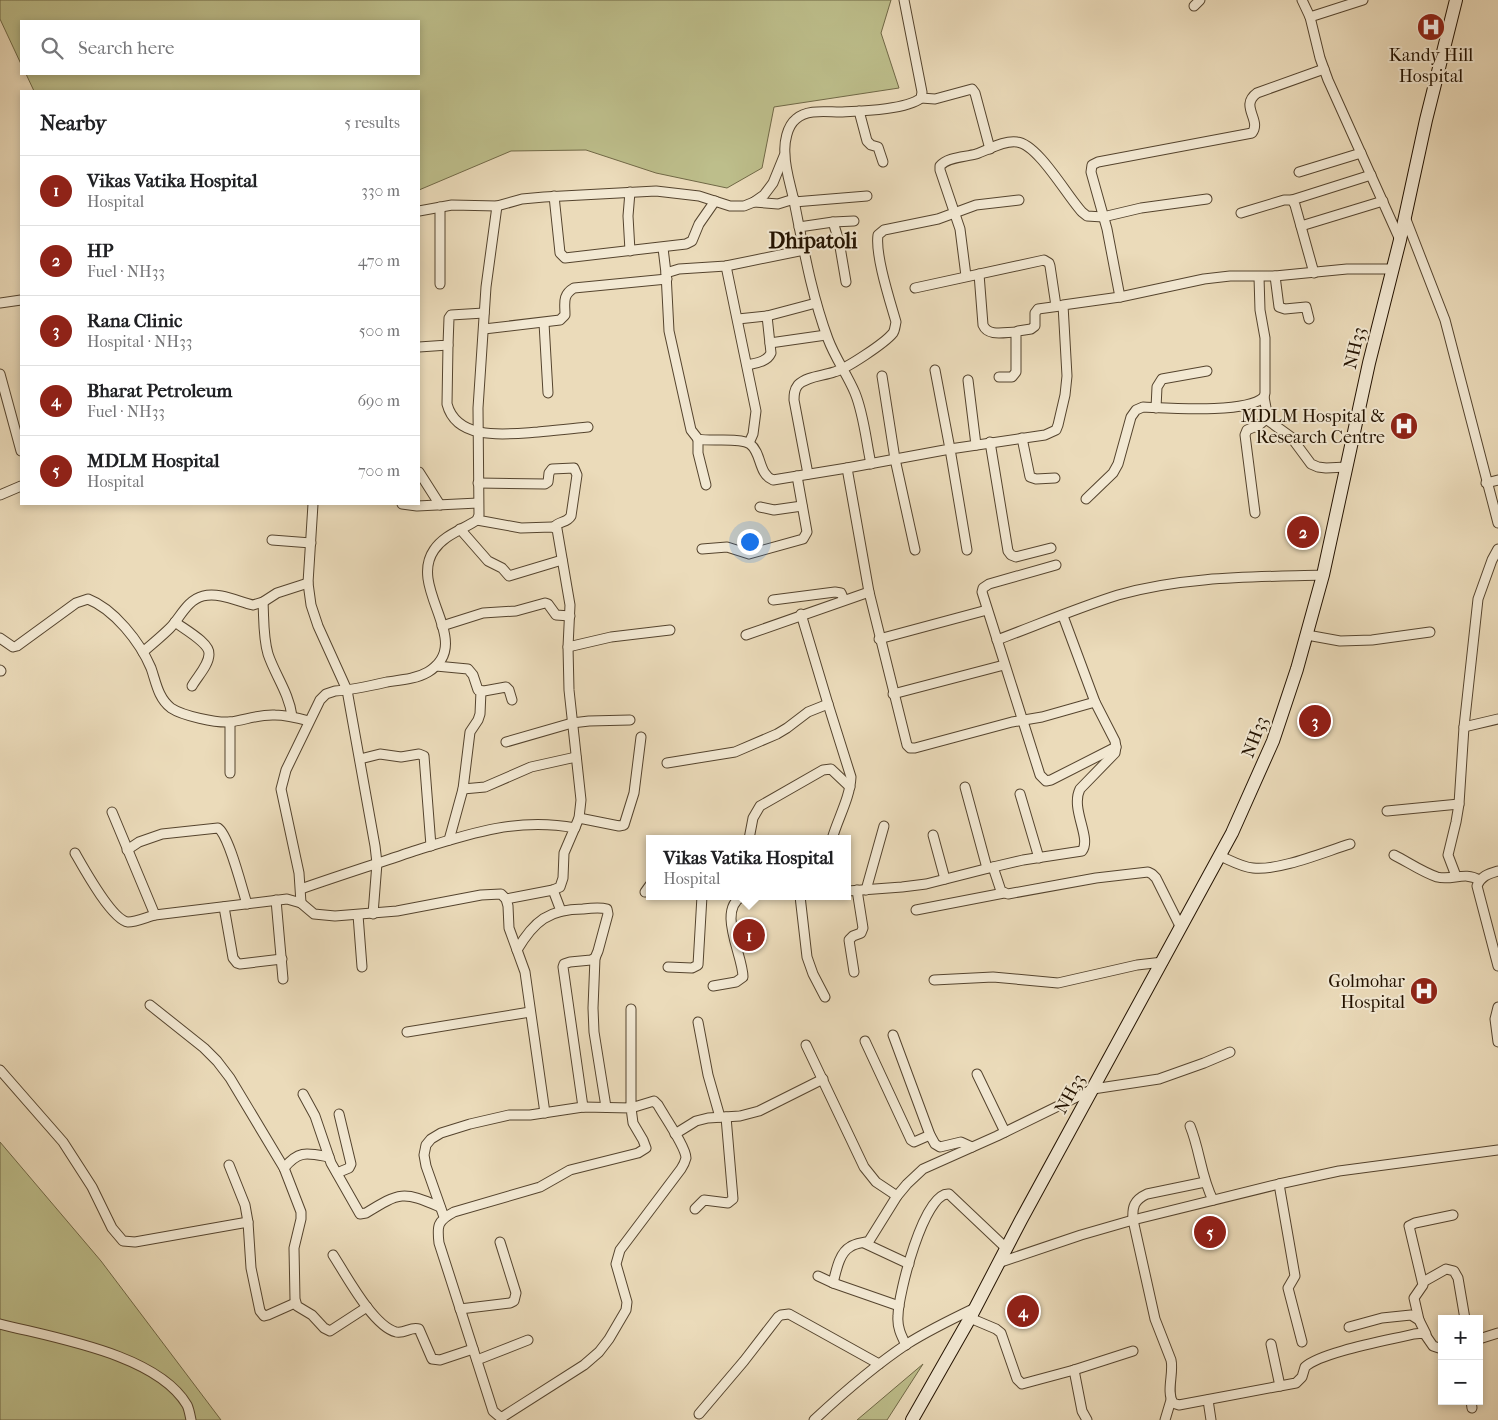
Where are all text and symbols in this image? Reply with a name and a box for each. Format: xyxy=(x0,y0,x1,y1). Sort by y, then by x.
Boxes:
hospital icon: Kandy Hill Hospital xyxy=(1416,12,1446,42)
search box xyxy=(20,20,420,75)
icon: search xyxy=(38,34,66,62)
text: Search here xyxy=(78,37,174,59)
place label: Kandy Hill Hospital xyxy=(1389,45,1473,87)
text: Nearby xyxy=(40,111,106,135)
text: 5 results xyxy=(344,113,400,132)
text: Vikas Vatika Hospital xyxy=(87,170,257,192)
text: 1 xyxy=(53,181,59,200)
text: 330 m xyxy=(361,181,400,200)
text: Hospital xyxy=(87,192,144,211)
district label: Dhipatoli xyxy=(768,228,858,254)
text: HP xyxy=(87,240,114,262)
text: 2 xyxy=(52,251,60,270)
text: 470 m xyxy=(358,251,400,270)
text: Fuel · NH33 xyxy=(87,262,165,281)
text: Rana Clinic xyxy=(87,310,182,332)
text: 3 xyxy=(53,321,59,340)
text: 500 m xyxy=(359,321,400,340)
street label: NH33 xyxy=(1340,325,1370,371)
text: Hospital · NH33 xyxy=(87,332,192,351)
text: Bharat Petroleum xyxy=(87,380,232,402)
text: 4 xyxy=(51,391,61,410)
text: 690 m xyxy=(357,391,400,410)
text: Fuel · NH33 xyxy=(87,402,165,421)
place label: MDLM Hospital & Research Centre xyxy=(1241,406,1385,448)
hospital icon: MDLM Hospital & Research Centre xyxy=(1389,411,1419,441)
text: MDLM Hospital xyxy=(87,450,220,472)
text: 5 xyxy=(53,461,59,480)
text: 700 m xyxy=(358,461,400,480)
text: Hospital xyxy=(87,472,144,491)
pin: 2 xyxy=(1287,513,1319,551)
your location xyxy=(737,529,763,555)
pin: 3 xyxy=(1299,702,1331,740)
street label: NH33 xyxy=(1238,713,1272,761)
popup xyxy=(646,835,851,900)
text: Vikas Vatika Hospital xyxy=(663,847,834,869)
text: Hospital xyxy=(663,869,721,888)
pin: 1 xyxy=(733,916,765,954)
place label: Golmohar Hospital xyxy=(1328,971,1405,1013)
hospital icon: Golmohar Hospital xyxy=(1409,976,1439,1006)
street label: NH33 xyxy=(1050,1070,1090,1118)
pin: 5 xyxy=(1194,1213,1226,1251)
pin: 4 xyxy=(1007,1292,1039,1330)
map controls xyxy=(1438,1315,1483,1405)
button: + xyxy=(1438,1315,1483,1360)
button: − xyxy=(1438,1360,1483,1405)

